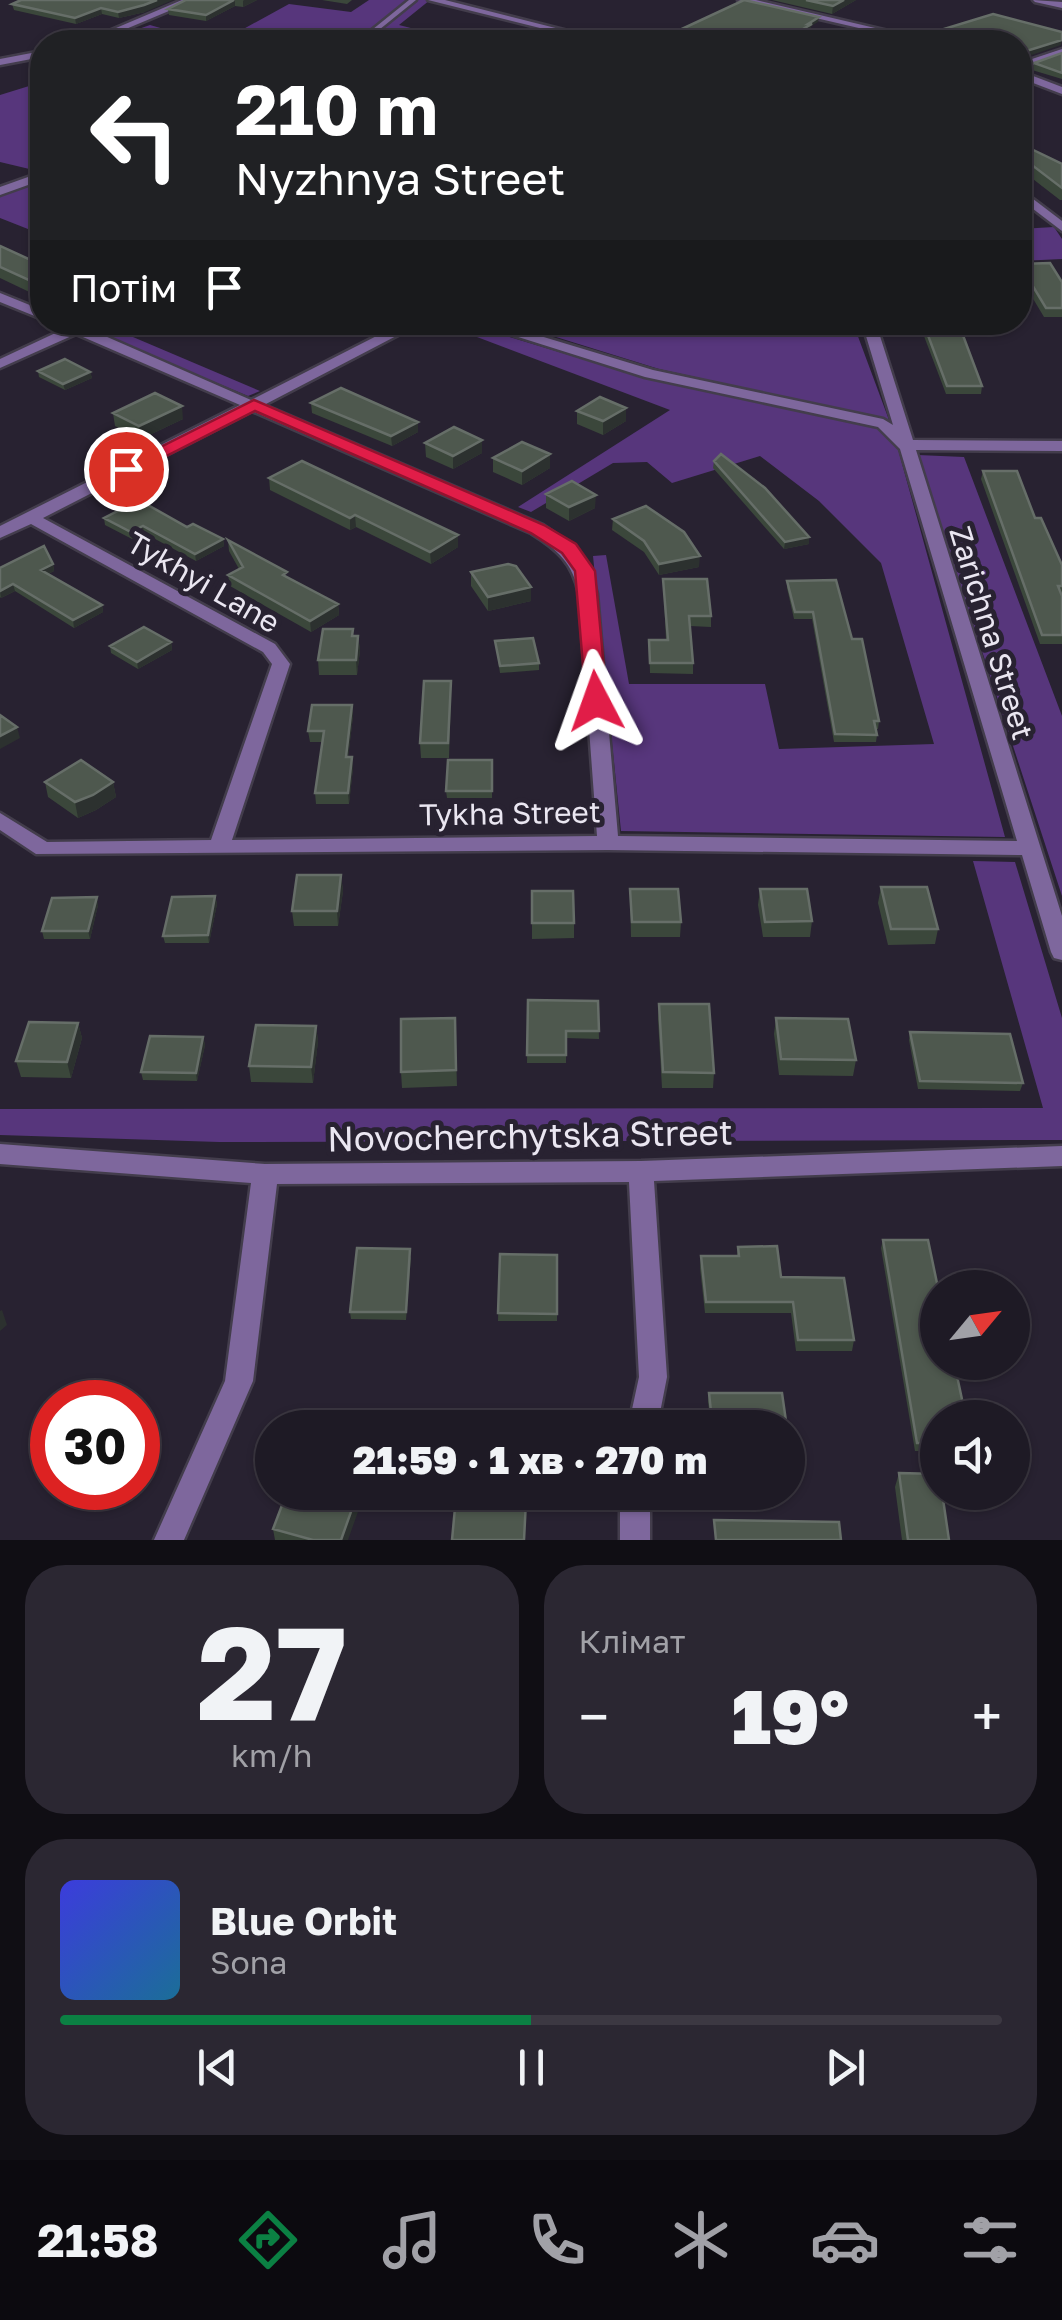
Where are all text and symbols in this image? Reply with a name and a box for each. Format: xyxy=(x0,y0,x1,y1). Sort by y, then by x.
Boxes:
text: 210 m xyxy=(235,66,438,150)
icon: left xyxy=(70,70,200,200)
text: Nyzhnya Street xyxy=(235,151,566,205)
icon: arrive xyxy=(197,260,252,315)
text: Потім xyxy=(70,265,177,310)
pin xyxy=(84,427,169,512)
icon: arrive xyxy=(99,442,154,497)
street label: Zarichna Street xyxy=(942,522,1042,744)
street label: Tykhyi Lane xyxy=(121,524,286,640)
position arrow xyxy=(544,649,648,753)
street label: Tykha Street xyxy=(419,793,601,833)
street label: Novocherchytska Street xyxy=(327,1110,733,1160)
north arrow xyxy=(920,1270,1030,1380)
map controls xyxy=(920,1270,1030,1510)
speed limit sign: 30 xyxy=(30,1380,160,1510)
button: sound xyxy=(920,1400,1030,1510)
text: 21:59 · 1 хв · 270 m xyxy=(353,1437,707,1482)
text: 27 xyxy=(197,1593,347,1749)
text: Клімат xyxy=(579,1622,685,1660)
text: 19° xyxy=(731,1670,849,1761)
text: − xyxy=(579,1683,609,1749)
text: + xyxy=(972,1683,1002,1749)
text: km/h xyxy=(231,1736,312,1774)
text: Blue Orbit xyxy=(210,1898,397,1943)
text: Sona xyxy=(210,1943,287,1981)
icon: previous xyxy=(190,2040,245,2095)
icon: pause xyxy=(504,2040,559,2095)
icon: next xyxy=(818,2040,873,2095)
icon: directions xyxy=(233,2205,303,2275)
icon: music xyxy=(377,2205,447,2275)
icon: phone xyxy=(522,2205,592,2275)
icon: climate xyxy=(666,2205,736,2275)
icon: car xyxy=(810,2205,880,2275)
icon: filters xyxy=(955,2205,1025,2275)
text: 21:58 xyxy=(37,2213,158,2267)

